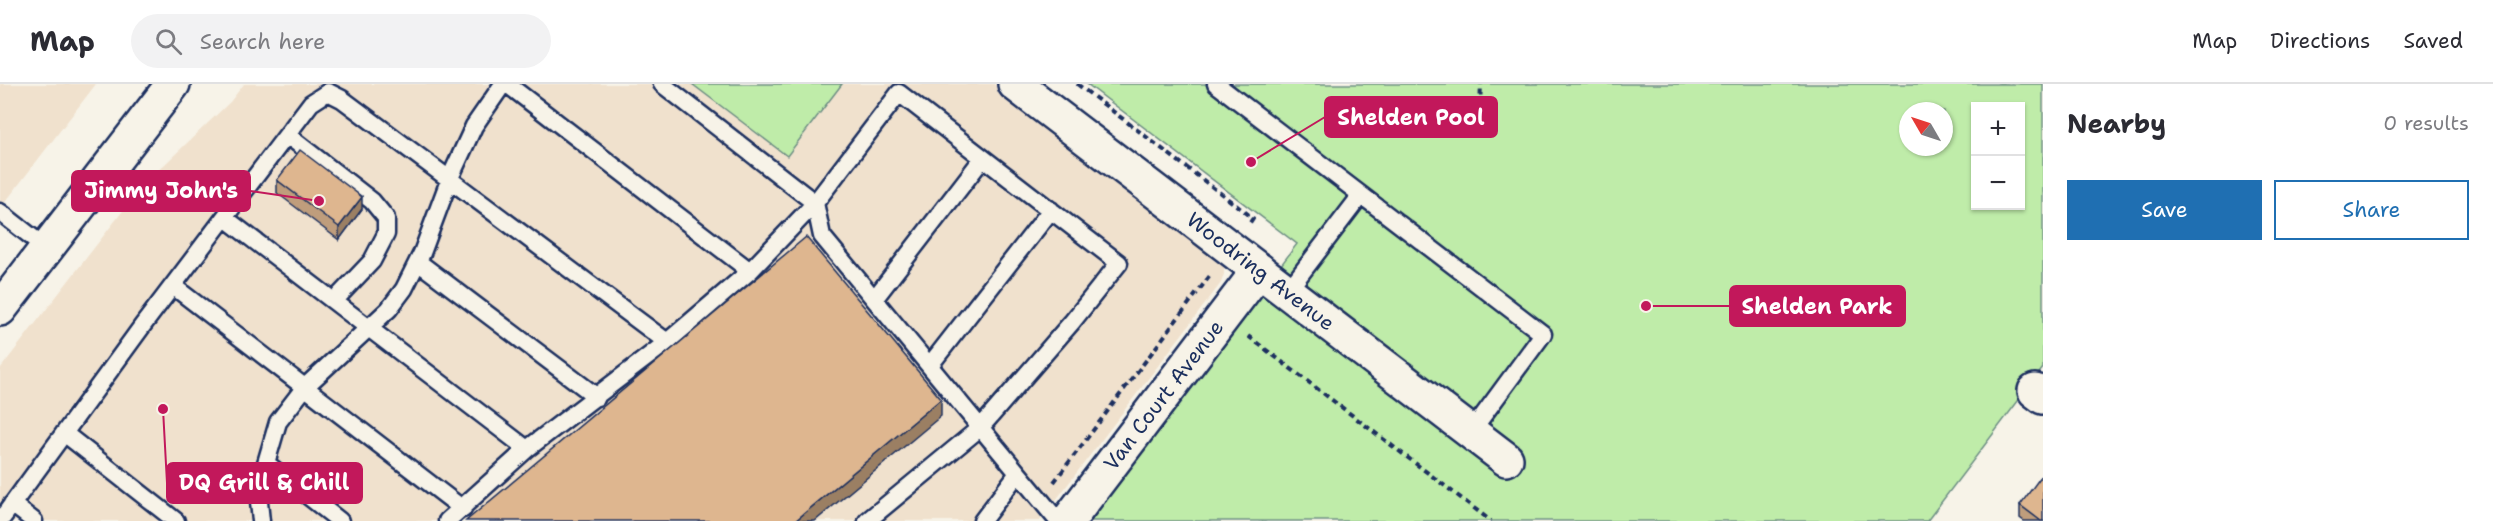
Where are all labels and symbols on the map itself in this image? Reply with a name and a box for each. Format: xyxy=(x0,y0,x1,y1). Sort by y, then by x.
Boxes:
callout: Shelden Pool xyxy=(1325,97,1497,137)
north arrow xyxy=(1899,102,1953,156)
text: Shelden Pool xyxy=(1337,103,1485,132)
callout: Jimmy John's xyxy=(72,171,250,211)
text: Jimmy John's xyxy=(84,176,238,205)
street label: Woodring Avenue xyxy=(1181,206,1340,337)
callout: Shelden Park xyxy=(1730,286,1905,326)
text: Shelden Park xyxy=(1741,292,1893,321)
street label: Van Court Avenue xyxy=(1097,314,1230,476)
callout: DQ Grill & Chill xyxy=(167,463,362,503)
text: DQ Grill & Chill xyxy=(179,468,350,497)

